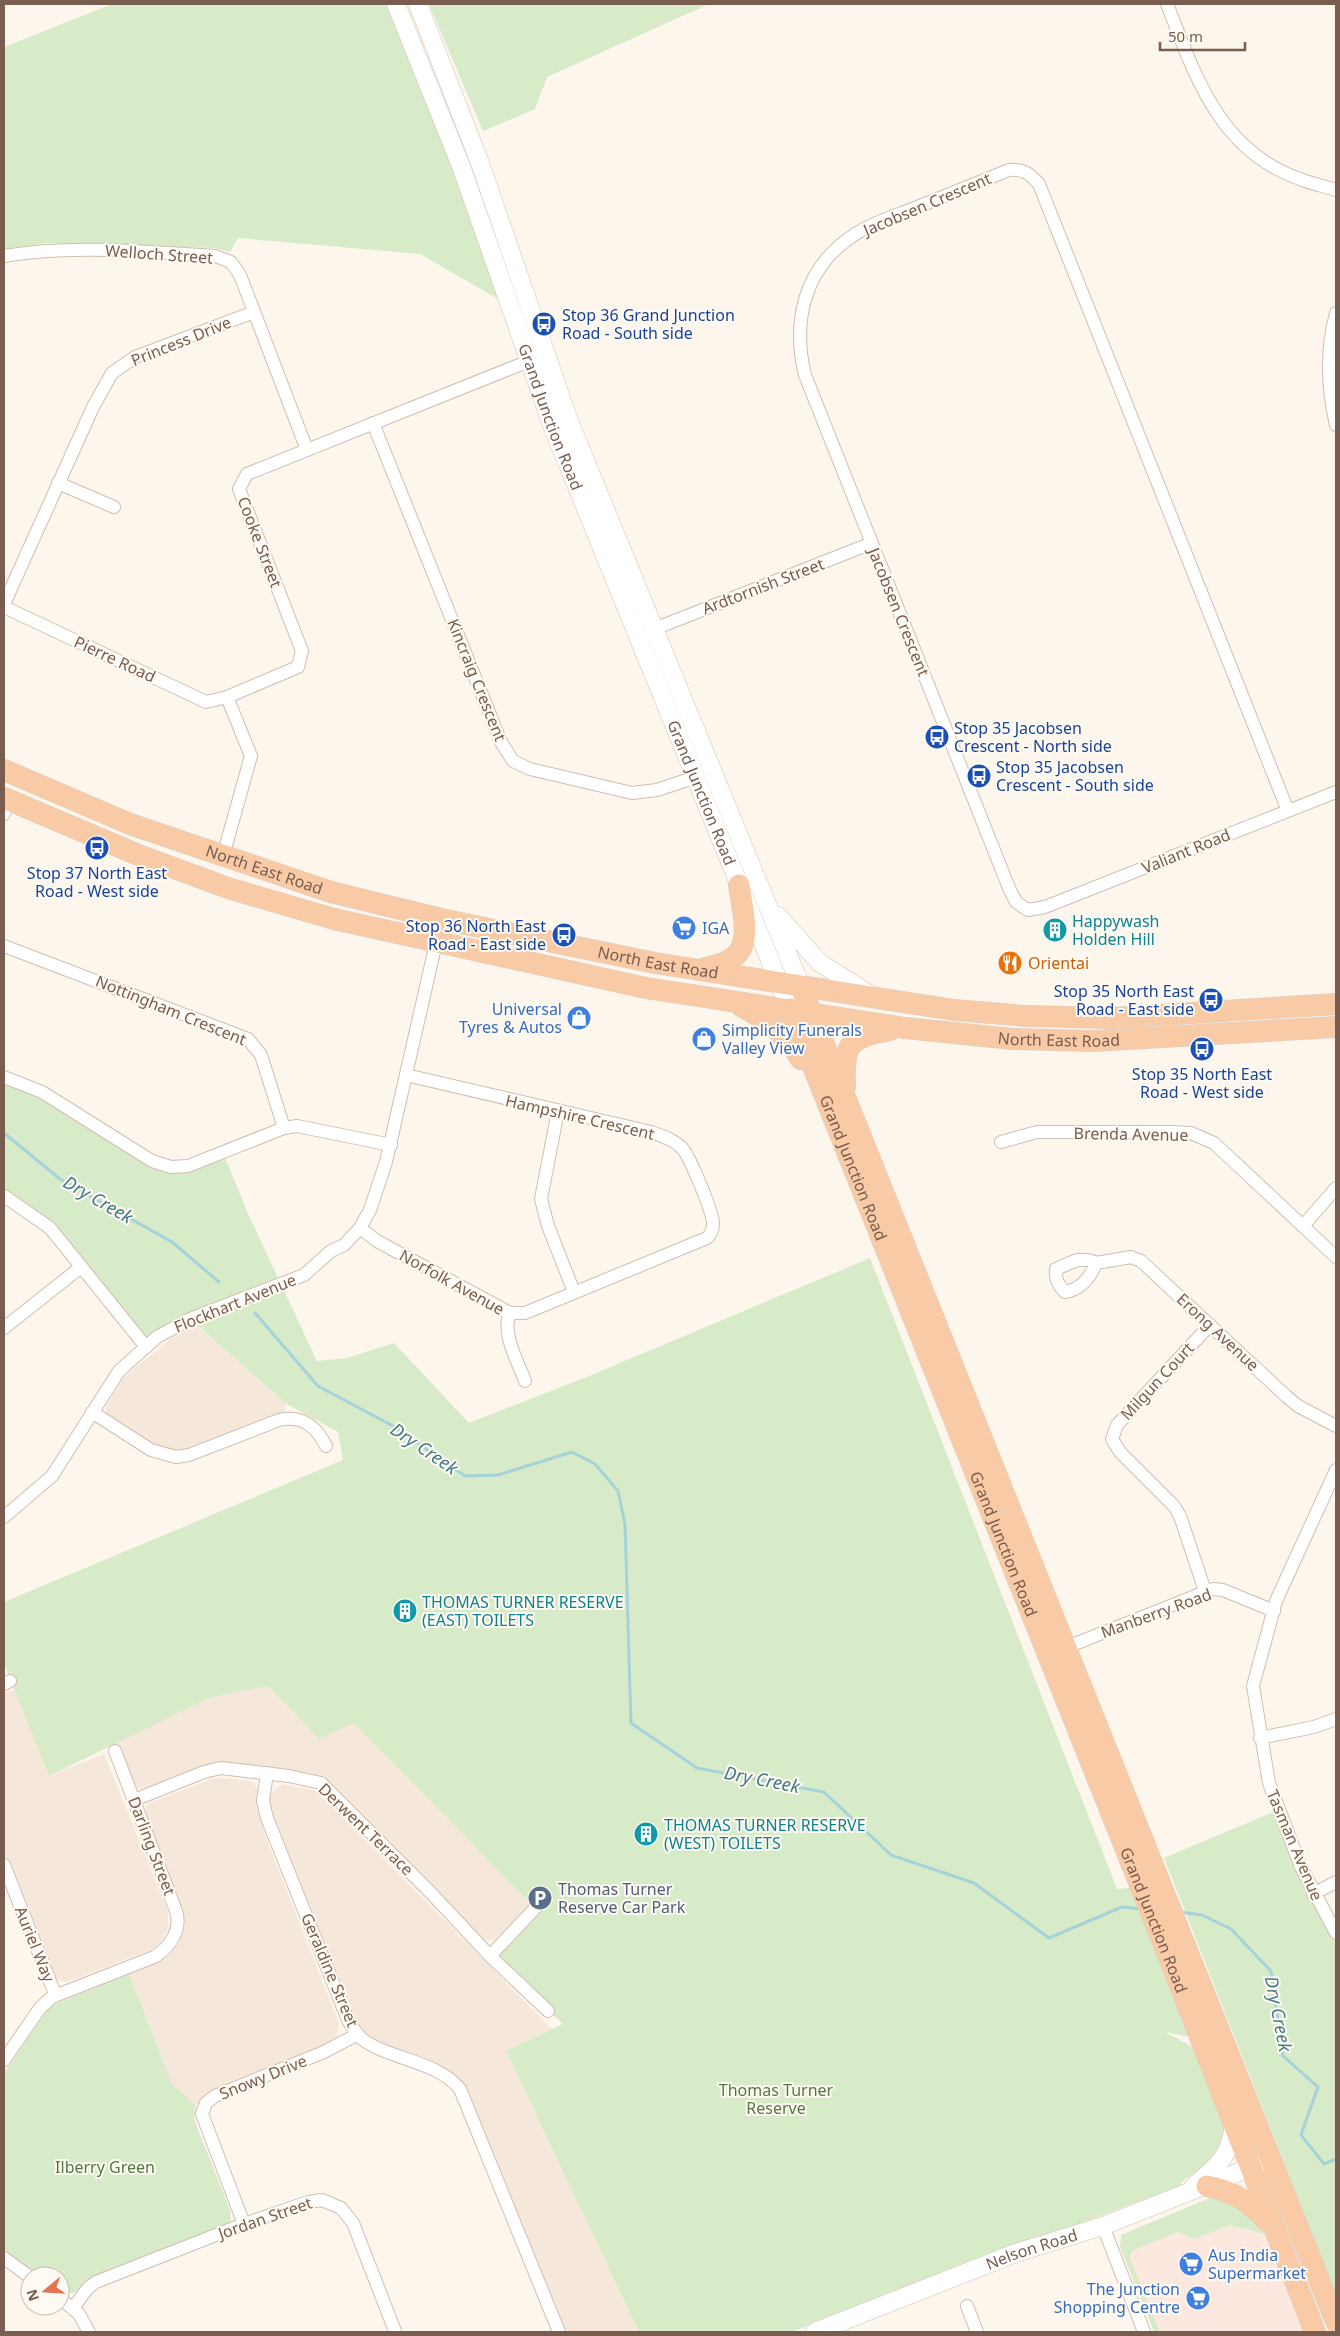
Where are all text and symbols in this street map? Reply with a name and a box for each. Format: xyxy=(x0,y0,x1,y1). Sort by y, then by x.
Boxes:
scale bar xyxy=(1160,20,1245,52)
text: 50 m xyxy=(1168,26,1203,46)
street label: Jacobsen Crescent xyxy=(858,167,994,242)
street label: Welloch Street xyxy=(104,239,214,269)
place label: Stop 36 Grand Junction Road - South side xyxy=(562,304,735,344)
street label: Princess Drive xyxy=(128,311,234,371)
bus stop icon: Stop 36 Grand Junction Road - South side xyxy=(531,311,557,337)
street label: Grand Junction Road xyxy=(513,341,588,493)
street label: Cooke Street xyxy=(233,493,288,591)
street label: Jacobsen Crescent xyxy=(862,543,935,680)
street label: Ardtornish Street xyxy=(699,553,827,619)
street label: Kincraig Crescent xyxy=(442,615,512,745)
street label: Pierre Road xyxy=(71,631,159,687)
street label: Grand Junction Road xyxy=(662,717,741,868)
place label: Stop 35 Jacobsen Crescent - North side xyxy=(954,717,1112,757)
bus stop icon: Stop 35 Jacobsen Crescent - North side xyxy=(924,724,950,750)
place label: Stop 35 Jacobsen Crescent - South side xyxy=(996,756,1154,796)
bus stop icon: Stop 35 Jacobsen Crescent - South side xyxy=(966,763,992,789)
street label: Valiant Road xyxy=(1138,823,1234,879)
bus stop icon: Stop 37 North East Road - West side xyxy=(84,835,110,861)
street label: North East Road xyxy=(203,839,326,899)
place label: Stop 37 North East Road - West side xyxy=(27,862,167,902)
place label: Happywash Holden Hill xyxy=(1072,910,1159,950)
place label: Stop 36 North East Road - East side xyxy=(406,915,546,955)
supermarket icon: IGA xyxy=(671,915,697,941)
place label: IGA xyxy=(702,917,730,939)
building icon: Happywash Holden Hill xyxy=(1042,917,1068,943)
bus stop icon: Stop 36 North East Road - East side xyxy=(551,922,577,948)
street label: North East Road xyxy=(596,941,720,984)
restaurant icon: Orientai xyxy=(997,950,1023,976)
place label: Orientai xyxy=(1028,952,1089,974)
street label: Nottingham Crescent xyxy=(92,970,250,1050)
place label: Stop 35 North East Road - East side xyxy=(1054,980,1194,1020)
bus stop icon: Stop 35 North East Road - East side xyxy=(1198,987,1224,1013)
place label: Universal Tyres & Autos xyxy=(459,998,562,1038)
shop icon: Universal Tyres & Autos xyxy=(566,1005,592,1031)
place label: Simplicity Funerals Valley View xyxy=(722,1019,862,1059)
shop icon: Simplicity Funerals Valley View xyxy=(691,1026,717,1052)
street label: North East Road xyxy=(997,1027,1121,1052)
bus stop icon: Stop 35 North East Road - West side xyxy=(1189,1036,1215,1062)
place label: Stop 35 North East Road - West side xyxy=(1132,1063,1272,1103)
street label: Hampshire Crescent xyxy=(503,1089,657,1145)
street label: Grand Junction Road xyxy=(815,1092,892,1244)
street label: Brenda Avenue xyxy=(1073,1122,1189,1146)
water label: Dry Creek xyxy=(59,1170,139,1229)
street label: Norfolk Avenue xyxy=(396,1244,508,1320)
street label: Flockhart Avenue xyxy=(171,1268,299,1338)
street label: Erong Avenue xyxy=(1172,1288,1264,1376)
street label: Milgun Court xyxy=(1115,1337,1199,1425)
water label: Dry Creek xyxy=(386,1417,464,1480)
street label: Grand Junction Road xyxy=(965,1468,1043,1620)
street label: Manberry Road xyxy=(1098,1583,1214,1643)
place label: THOMAS TURNER RESERVE (EAST) TOILETS xyxy=(422,1591,624,1631)
building icon: THOMAS TURNER RESERVE (EAST) TOILETS xyxy=(392,1598,418,1624)
water label: Dry Creek xyxy=(722,1760,803,1798)
street label: Derwent Terrace xyxy=(314,1778,418,1880)
street label: Tasman Avenue xyxy=(1262,1786,1328,1904)
street label: Darling Street xyxy=(123,1793,181,1899)
place label: THOMAS TURNER RESERVE (WEST) TOILETS xyxy=(664,1814,866,1854)
building icon: THOMAS TURNER RESERVE (WEST) TOILETS xyxy=(633,1821,659,1847)
street label: Grand Junction Road xyxy=(1115,1844,1193,1996)
place label: Thomas Turner Reserve Car Park xyxy=(558,1878,686,1918)
parking icon: Thomas Turner Reserve Car Park xyxy=(527,1885,553,1911)
street label: Auriel Way xyxy=(10,1903,60,1986)
street label: Geraldine Street xyxy=(296,1910,364,2031)
water label: Dry Creek xyxy=(1260,1974,1298,2055)
street label: Snowy Drive xyxy=(216,2049,310,2105)
park label: Thomas Turner Reserve xyxy=(719,2079,834,2119)
park label: Ilberry Green xyxy=(55,2156,155,2178)
street label: Jordan Street xyxy=(213,2192,315,2245)
street label: Nelson Road xyxy=(983,2224,1080,2275)
place label: Aus India Supermarket xyxy=(1208,2244,1306,2284)
supermarket icon: Aus India Supermarket xyxy=(1178,2251,1204,2277)
north arrow xyxy=(20,2266,70,2316)
place label: The Junction Shopping Centre xyxy=(1054,2278,1180,2318)
supermarket icon: The Junction Shopping Centre xyxy=(1185,2285,1211,2311)
text: N xyxy=(21,2287,43,2304)

